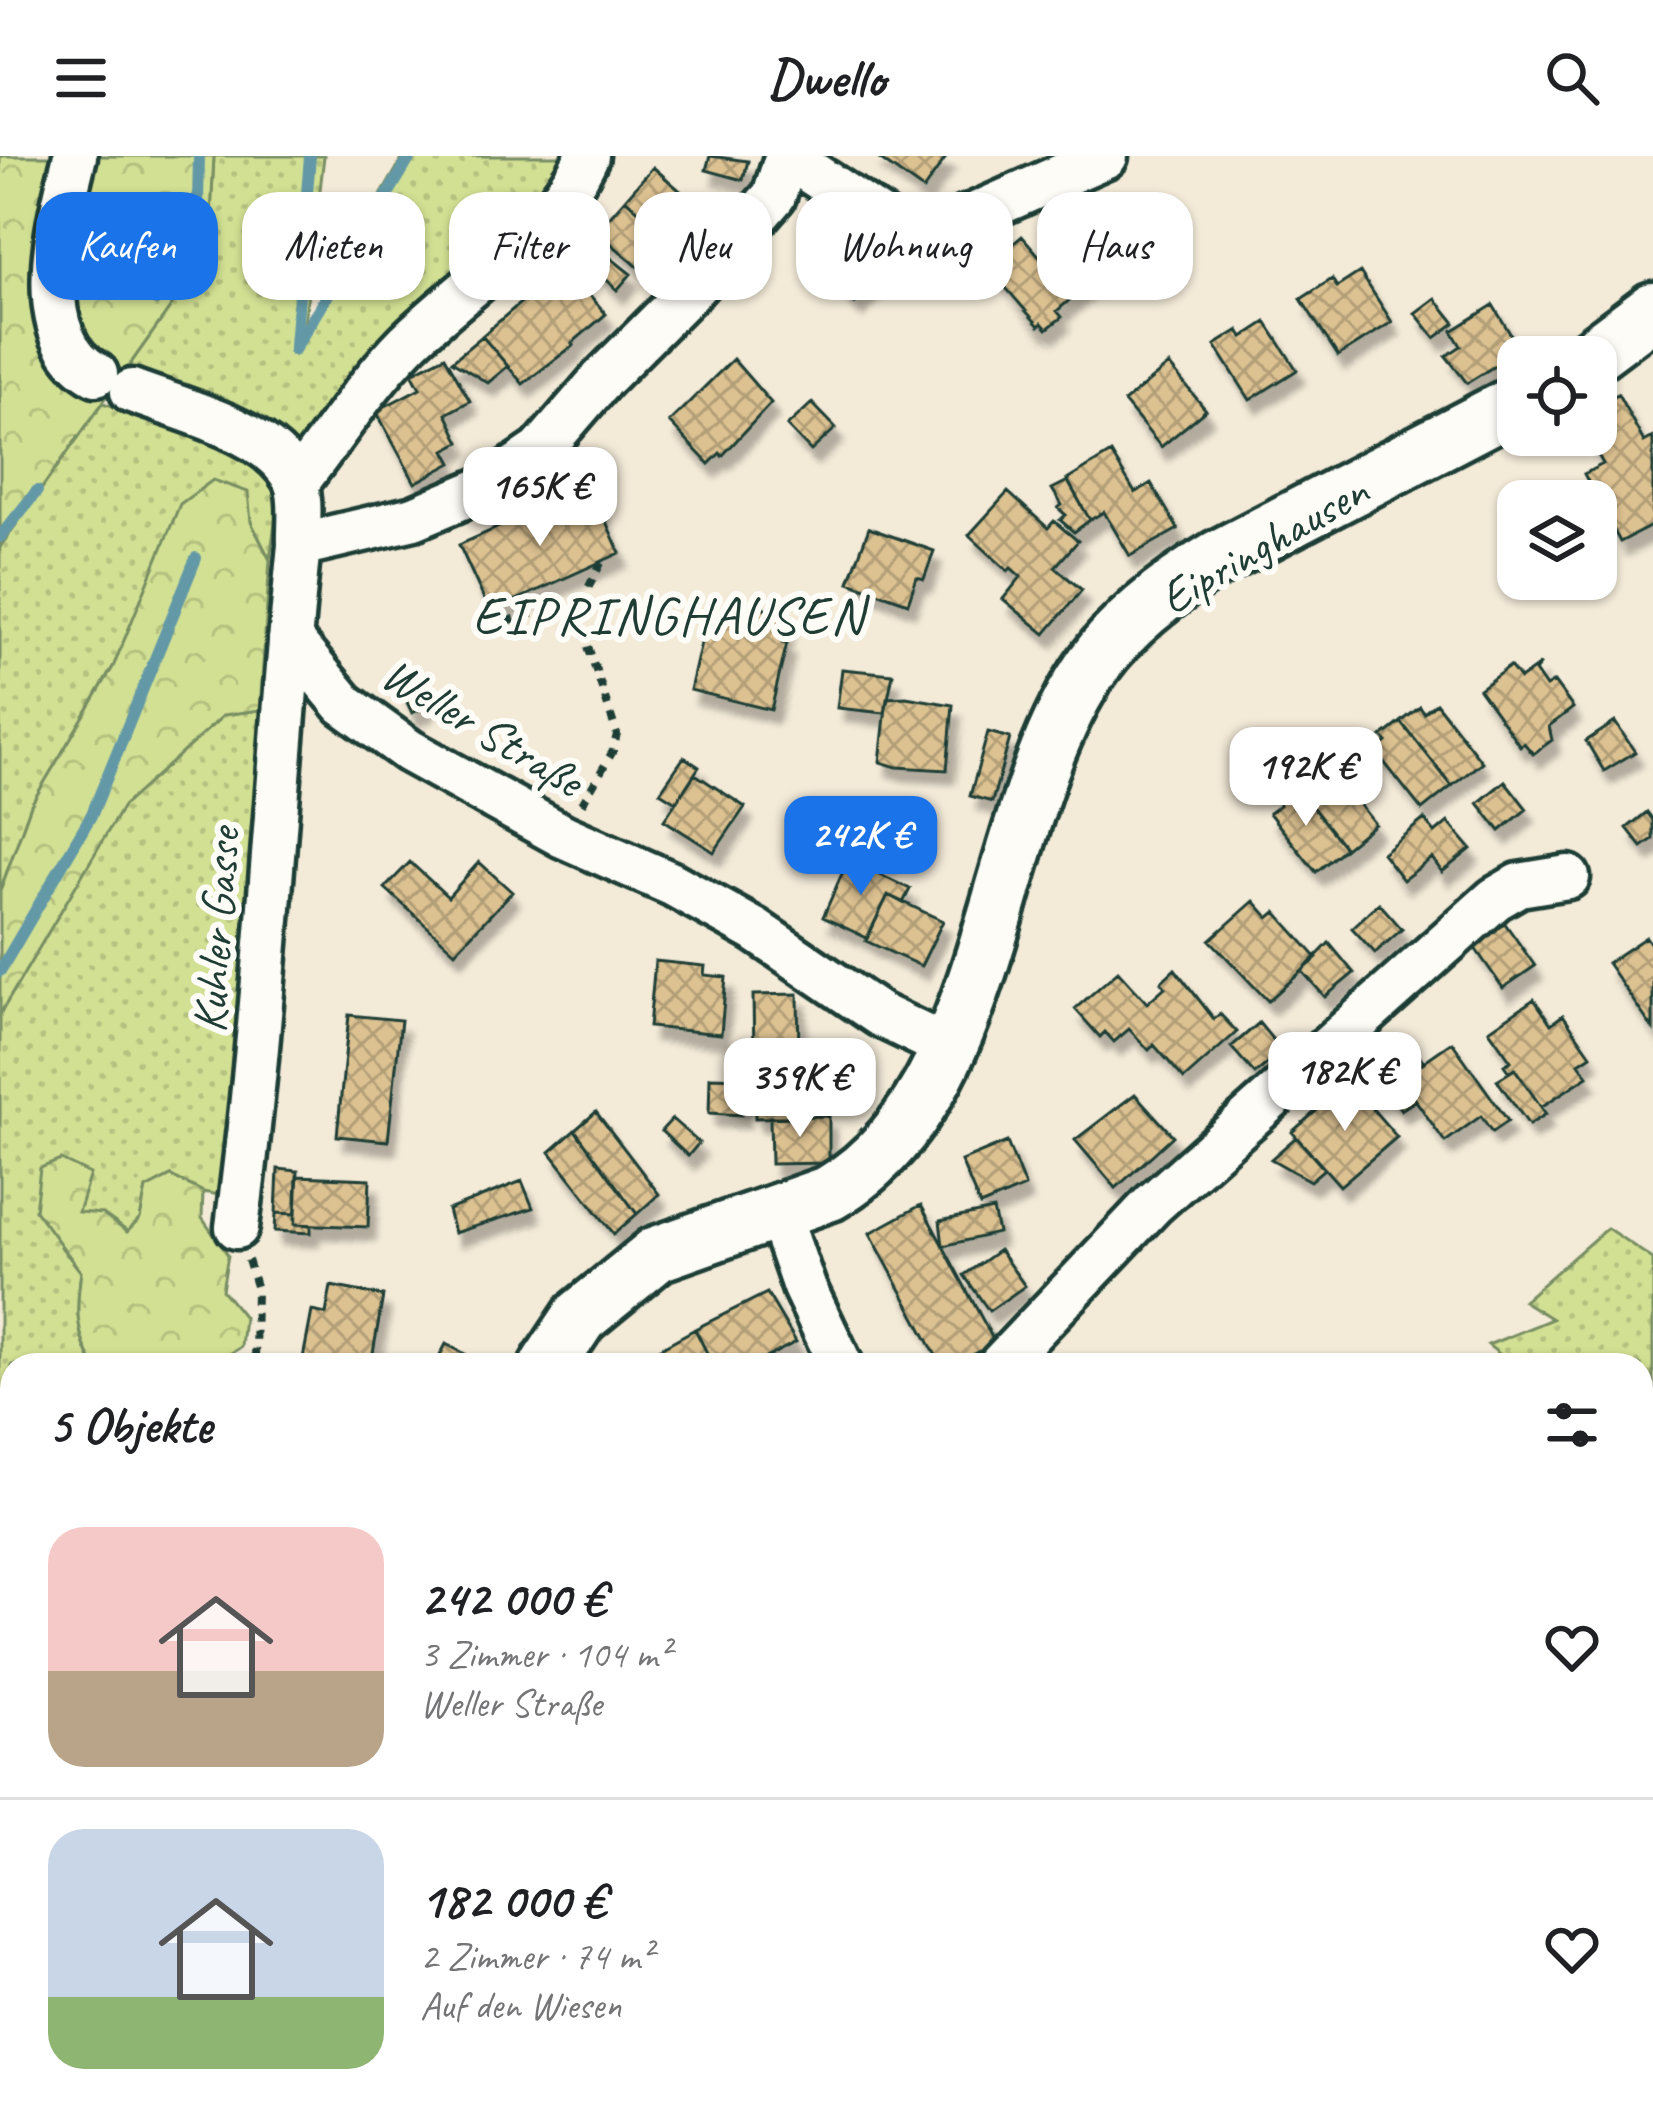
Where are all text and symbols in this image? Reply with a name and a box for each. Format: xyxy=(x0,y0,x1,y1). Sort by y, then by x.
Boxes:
text: Dwello xyxy=(768,44,885,112)
icon: menu xyxy=(48,45,114,111)
icon: search xyxy=(1539,45,1605,111)
chip: Kaufen xyxy=(36,192,218,300)
chip: Mieten xyxy=(242,192,425,300)
chip: Filter xyxy=(449,192,610,300)
chip: Neu xyxy=(634,192,772,300)
chip: Wohnung xyxy=(796,192,1013,300)
chip: Haus xyxy=(1037,192,1193,300)
map controls xyxy=(1497,336,1617,600)
button: locate xyxy=(1497,336,1617,456)
pin: 165K € xyxy=(442,447,638,549)
street label: Eipringhausen xyxy=(1149,460,1379,627)
text: 165K € xyxy=(490,461,590,510)
button: layers xyxy=(1497,480,1617,600)
district label: EIPRINGHAUSEN xyxy=(472,581,870,649)
street label: Weller Straße xyxy=(371,644,597,812)
pin: 192K € xyxy=(1208,727,1404,829)
text: 192K € xyxy=(1257,741,1355,790)
pin: 242K € xyxy=(763,796,959,898)
text: 242K € xyxy=(811,810,911,859)
street label: Kuhler Gasse xyxy=(179,822,253,1034)
pin: 182K € xyxy=(1247,1032,1443,1134)
pin: 359K € xyxy=(702,1038,898,1140)
text: 182K € xyxy=(1295,1046,1395,1095)
text: 359K € xyxy=(751,1052,849,1101)
icon: filters xyxy=(1539,1392,1605,1458)
text: 5 Objekte xyxy=(48,1393,212,1457)
text: 242 000 € xyxy=(420,1566,605,1630)
icon: home xyxy=(144,1575,288,1719)
icon: heart xyxy=(1539,1614,1605,1680)
text: 3 Zimmer · 104 m² xyxy=(420,1630,670,1679)
text: Weller Straße xyxy=(420,1679,602,1728)
text: 182 000 € xyxy=(420,1868,605,1932)
icon: home xyxy=(144,1877,288,2021)
icon: heart xyxy=(1539,1916,1605,1982)
text: 2 Zimmer · 74 m² xyxy=(420,1932,652,1981)
text: Auf den Wiesen xyxy=(420,1981,621,2030)

